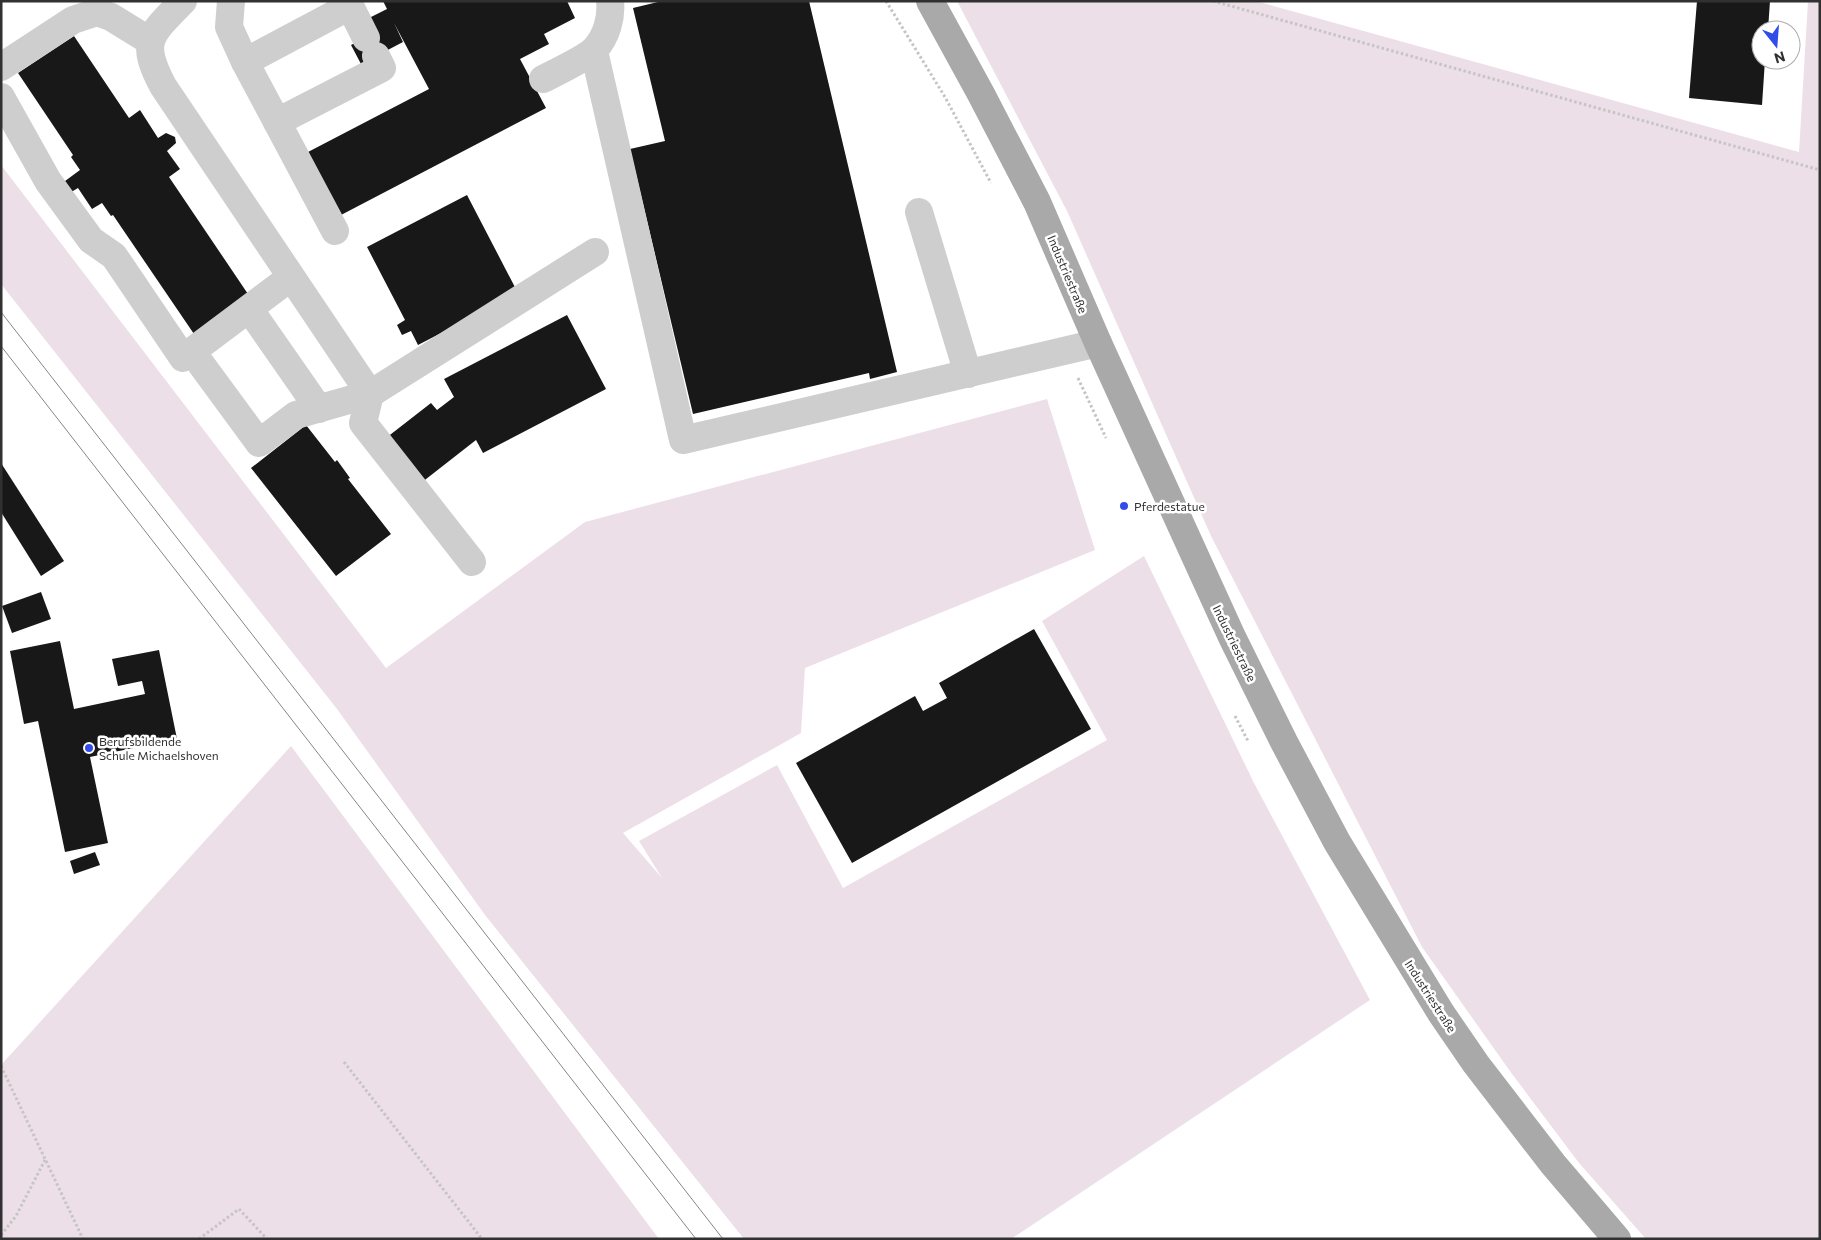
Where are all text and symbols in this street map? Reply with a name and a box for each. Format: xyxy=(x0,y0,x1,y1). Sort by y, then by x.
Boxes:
north arrow xyxy=(1751,20,1801,70)
text: N xyxy=(1772,48,1787,68)
street label: Industriestraße xyxy=(1045,233,1091,315)
place label: Pferdestatue xyxy=(1134,499,1205,513)
marker: Pferdestatue xyxy=(1118,500,1130,512)
street label: Industriestraße xyxy=(1210,602,1260,684)
place label: Berufsbildende Schule Michaelshoven xyxy=(99,734,219,762)
marker: Berufsbildende Schule Michaelshoven xyxy=(83,742,95,754)
street label: Industriestraße xyxy=(1402,957,1460,1035)

